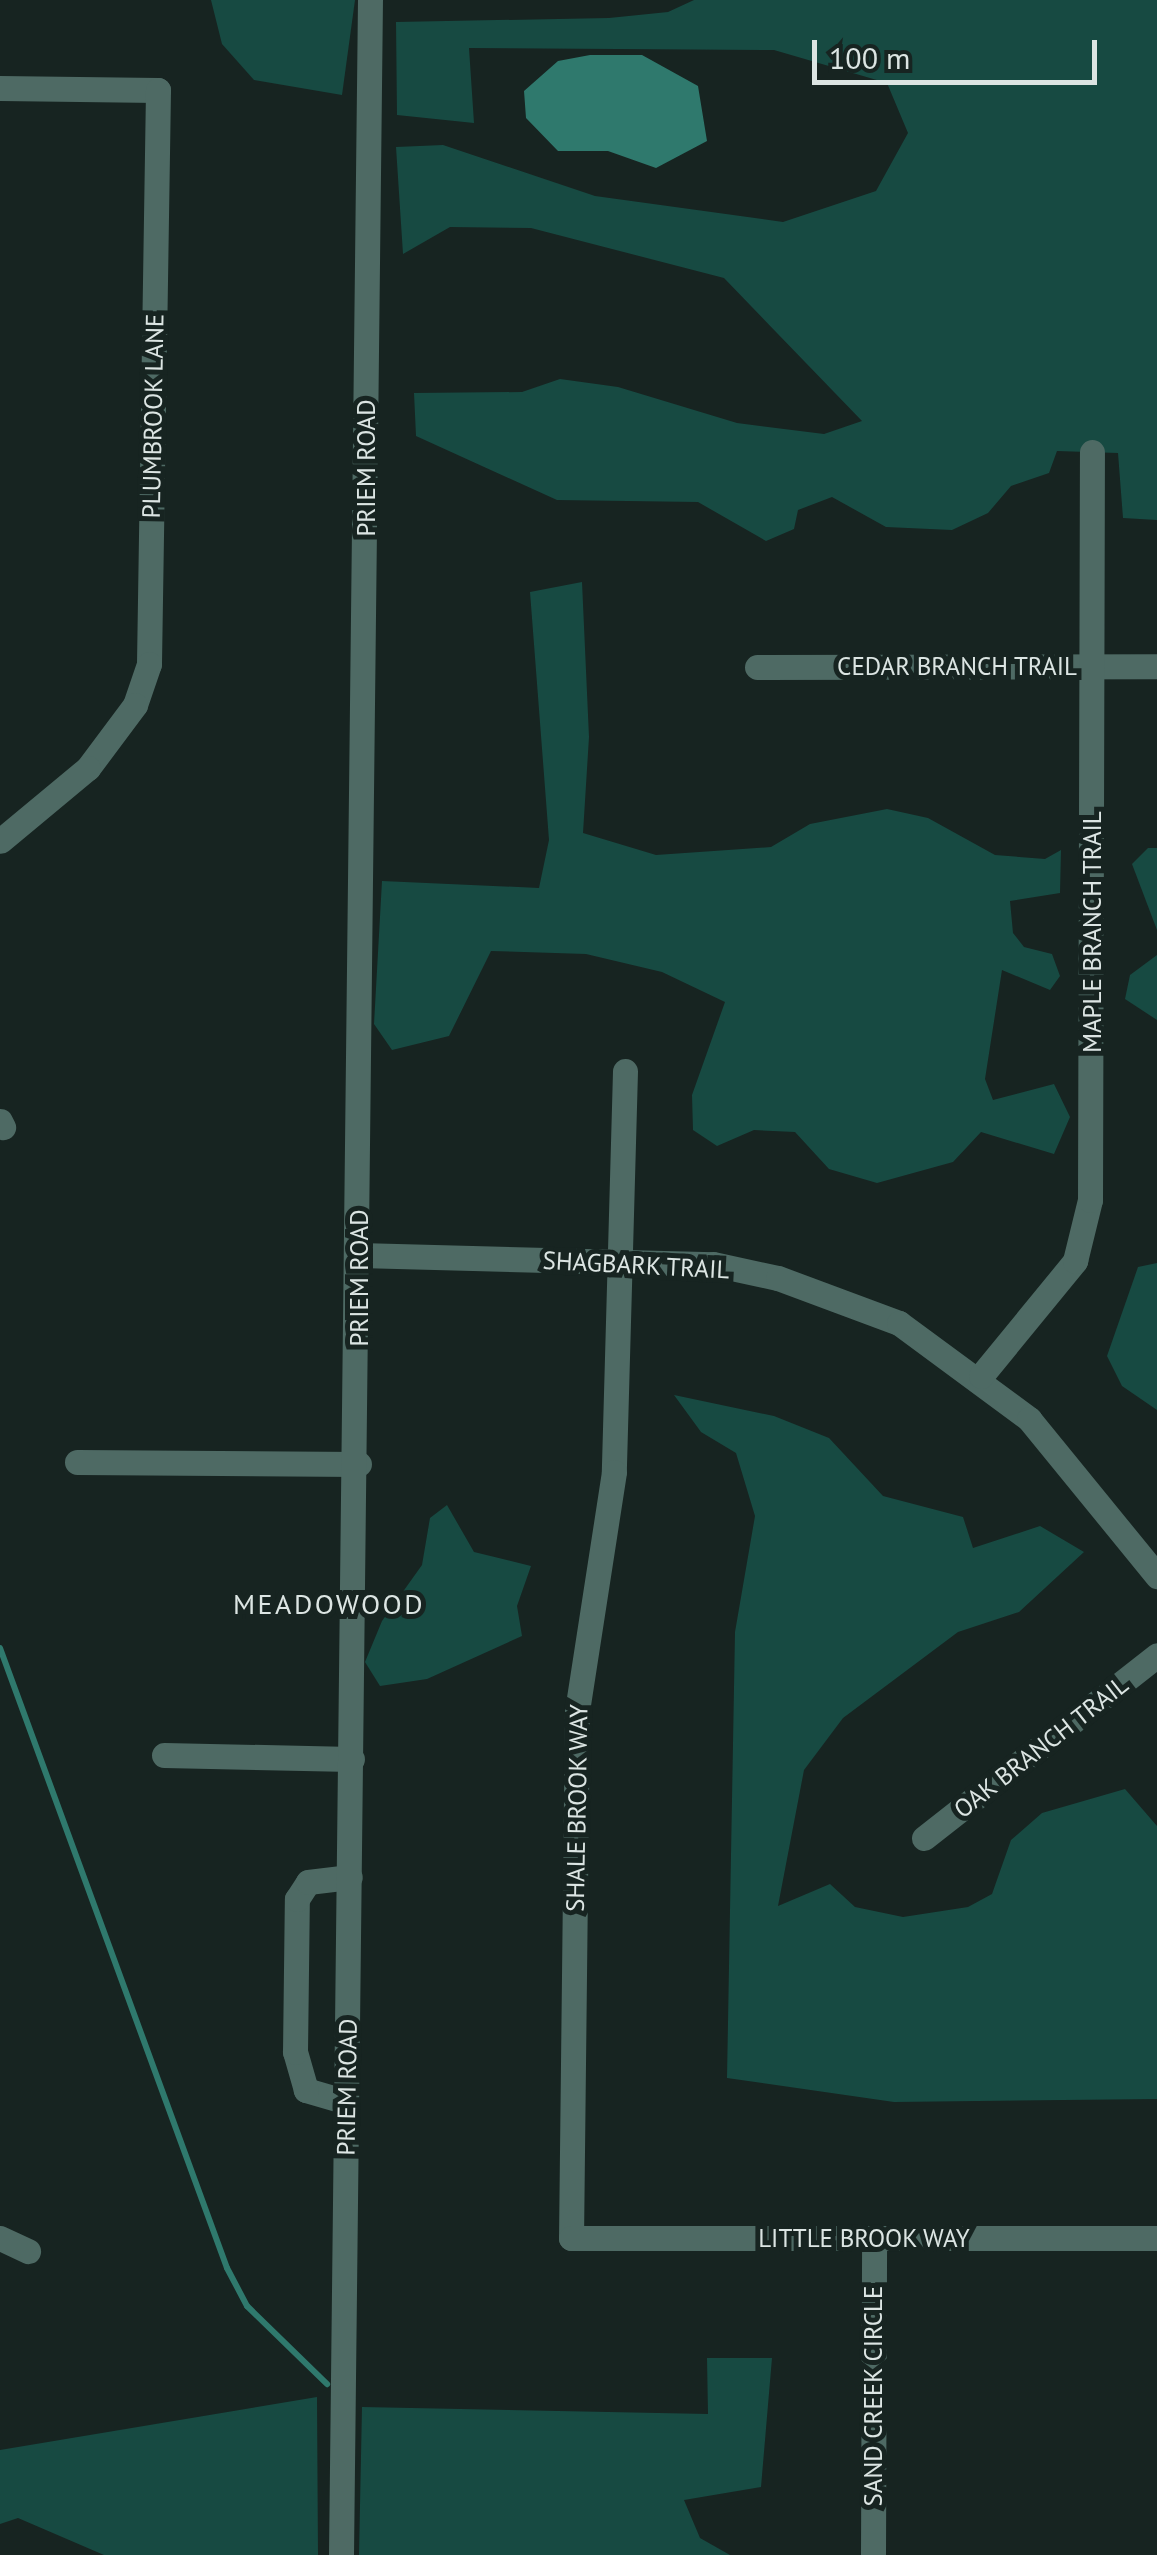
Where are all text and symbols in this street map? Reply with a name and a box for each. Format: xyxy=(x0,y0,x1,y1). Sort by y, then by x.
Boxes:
scale bar xyxy=(817,20,1102,82)
text: 100 m xyxy=(829,38,910,77)
street label: PLUMBROOK LANE xyxy=(136,313,170,519)
street label: PRIEM ROAD xyxy=(351,399,381,537)
street label: CEDAR BRANCH TRAIL xyxy=(837,651,1077,681)
street label: MAPLE BRANCH TRAIL xyxy=(1077,811,1107,1053)
street label: PRIEM ROAD xyxy=(344,1209,374,1347)
street label: SHAGBARK TRAIL xyxy=(541,1245,731,1285)
district label: MEADOWOOD xyxy=(233,1587,425,1621)
street label: OAK BRANCH TRAIL xyxy=(947,1669,1135,1825)
street label: SHALE BROOK WAY xyxy=(560,1703,594,1913)
street label: PRIEM ROAD xyxy=(331,2018,363,2156)
street label: LITTLE BROOK WAY xyxy=(758,2223,970,2253)
street label: SAND CREEK CIRCLE xyxy=(858,2285,888,2507)

